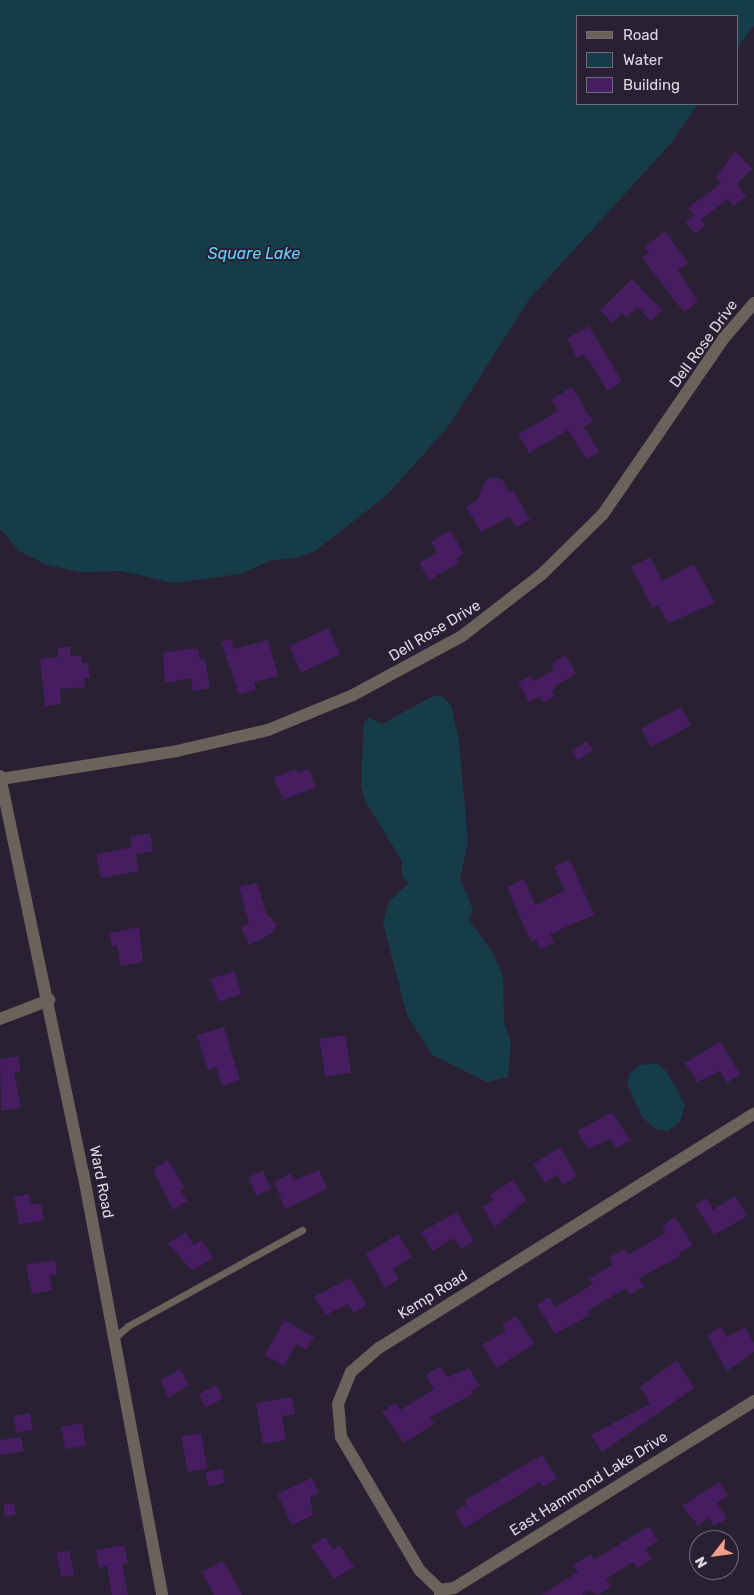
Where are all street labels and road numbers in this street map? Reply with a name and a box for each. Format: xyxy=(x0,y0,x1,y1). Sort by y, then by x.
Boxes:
street label: Dell Rose Drive xyxy=(666,297,742,391)
street label: Dell Rose Drive xyxy=(386,597,484,665)
street label: Ward Road xyxy=(85,1144,117,1220)
street label: Kemp Road xyxy=(395,1267,471,1323)
street label: East Hammond Lake Drive xyxy=(507,1428,671,1540)

